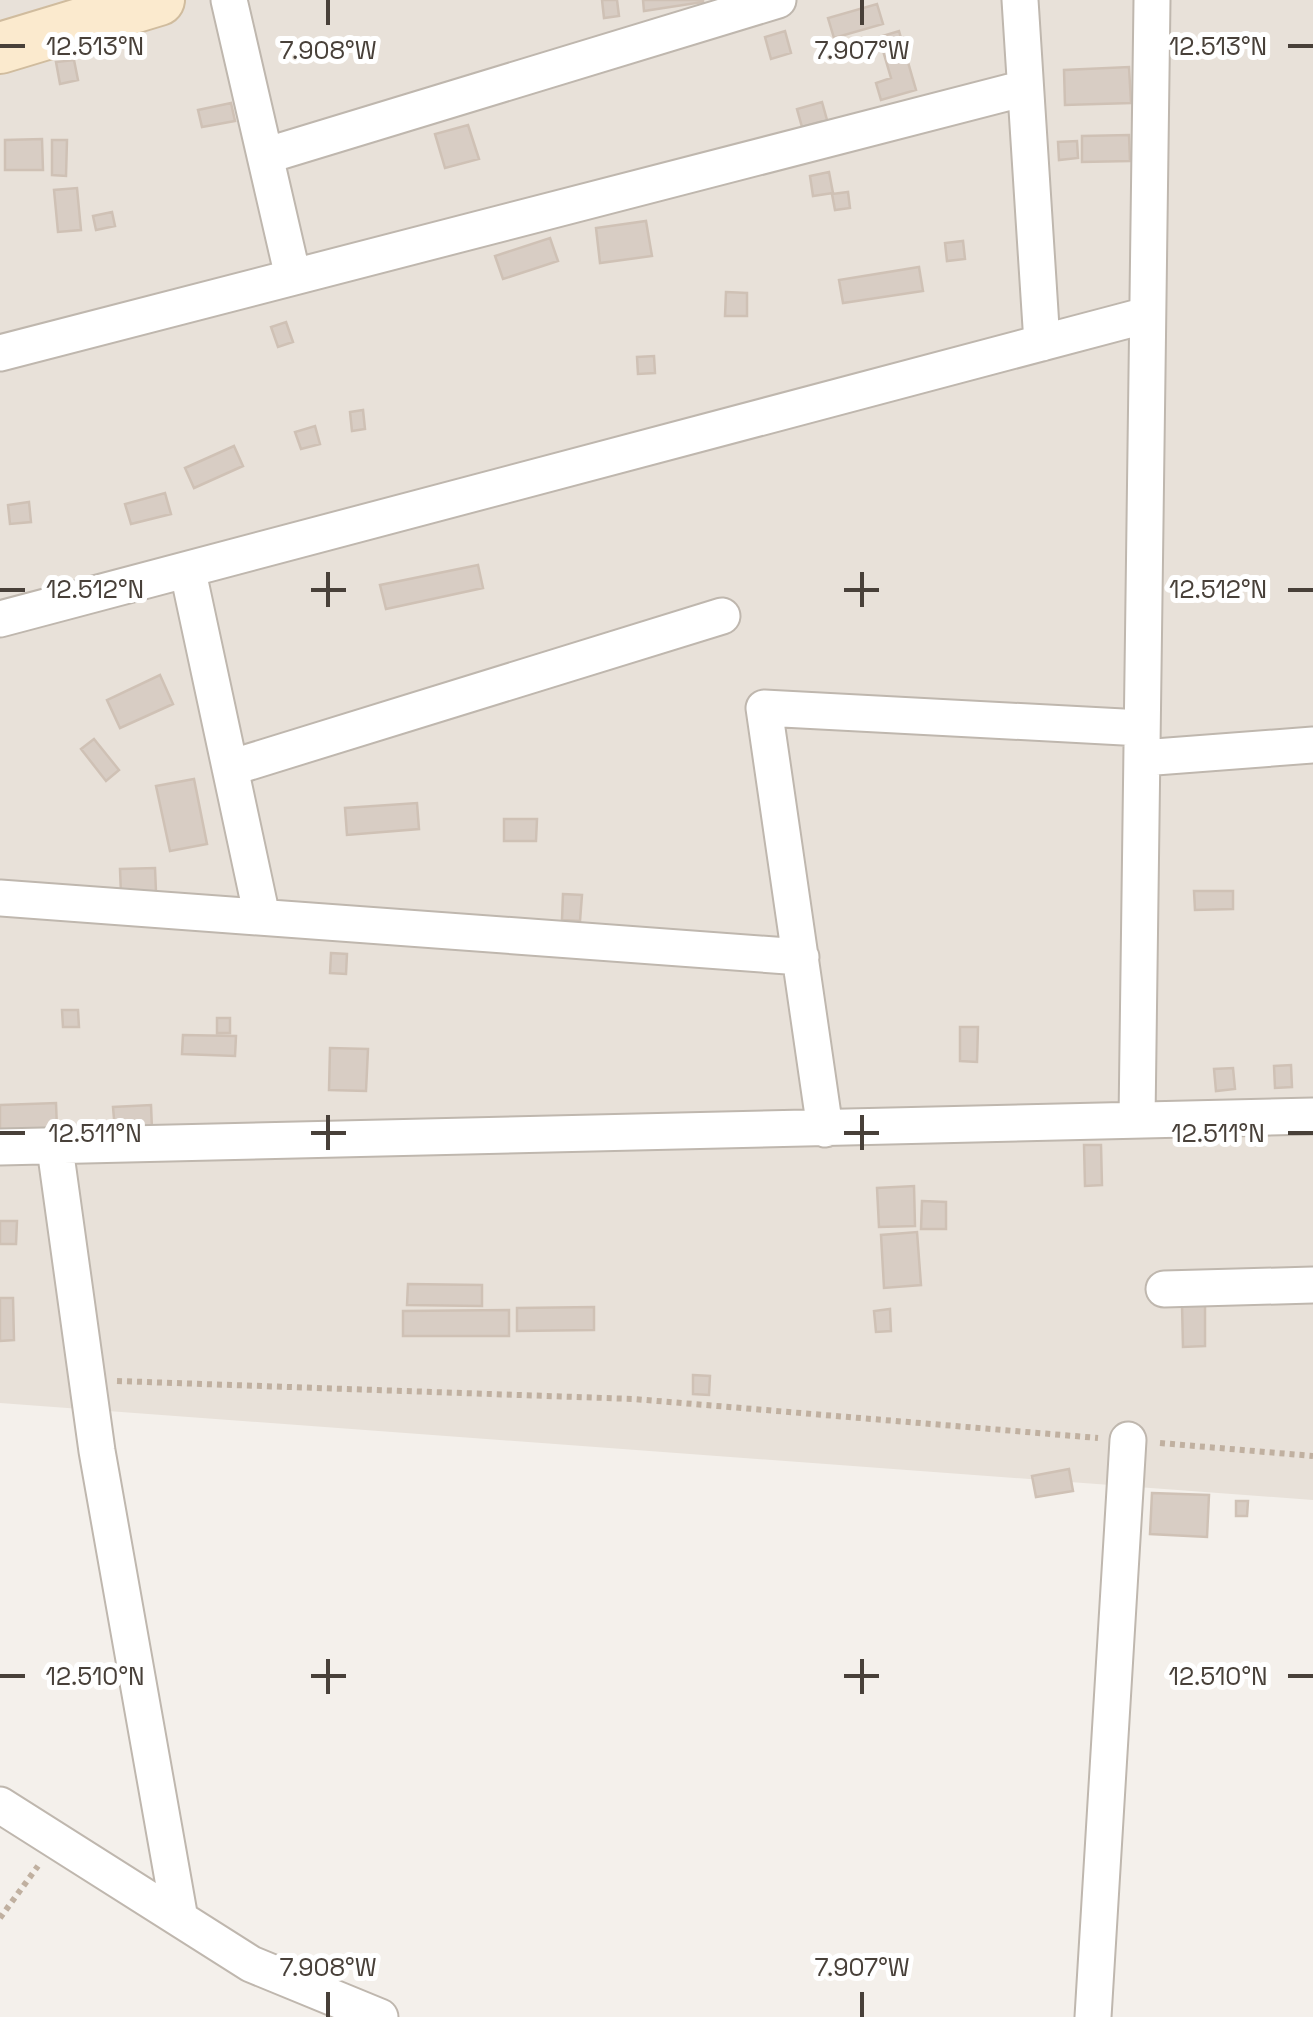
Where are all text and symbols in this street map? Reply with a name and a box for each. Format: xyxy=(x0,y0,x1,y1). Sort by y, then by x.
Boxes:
text: 12.513°N xyxy=(46,30,144,62)
text: 12.513°N xyxy=(1169,30,1267,62)
text: 7.908°W xyxy=(279,34,377,66)
text: 7.907°W xyxy=(814,34,910,66)
text: 12.512°N xyxy=(46,573,144,605)
text: 12.512°N xyxy=(1169,573,1267,605)
text: 12.511°N xyxy=(48,1117,142,1149)
text: 12.511°N xyxy=(1171,1117,1265,1149)
text: 12.510°N xyxy=(45,1660,145,1692)
text: 12.510°N xyxy=(1168,1660,1268,1692)
text: 7.908°W xyxy=(279,1951,377,1983)
text: 7.907°W xyxy=(814,1951,910,1983)

